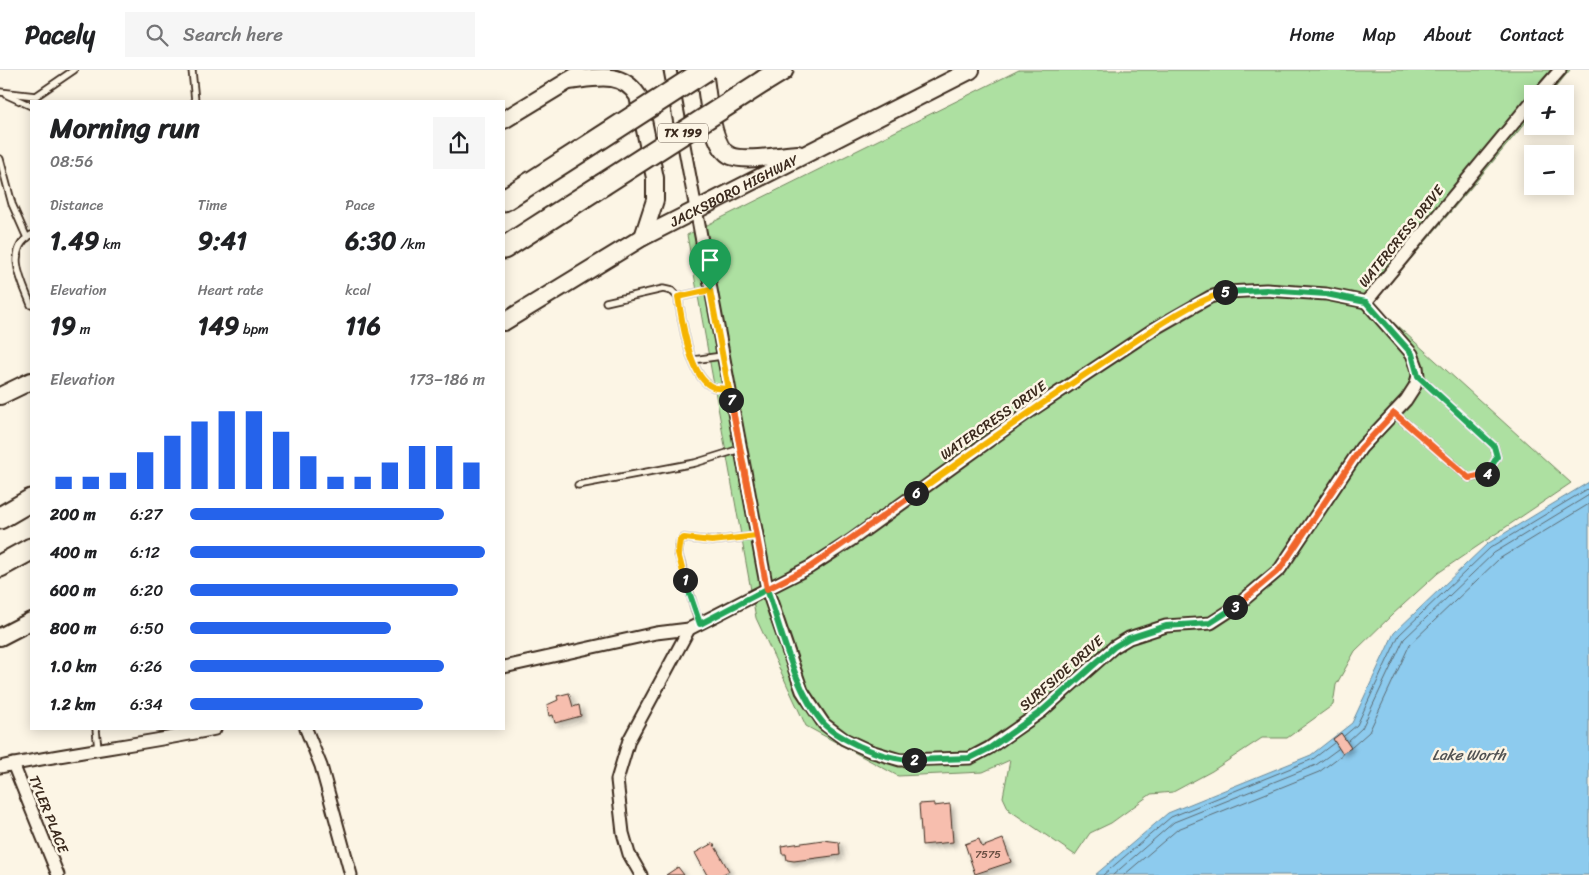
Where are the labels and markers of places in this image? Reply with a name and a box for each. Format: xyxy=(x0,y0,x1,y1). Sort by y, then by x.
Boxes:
pin xyxy=(689,239,731,290)
pin: 5 xyxy=(1212,280,1238,304)
pin: 7 xyxy=(718,388,744,412)
pin: 4 xyxy=(1474,462,1500,486)
pin: 6 xyxy=(904,480,928,506)
pin: 1 xyxy=(672,568,698,592)
pin: 3 xyxy=(1222,594,1248,620)
pin: 2 xyxy=(902,748,926,772)

